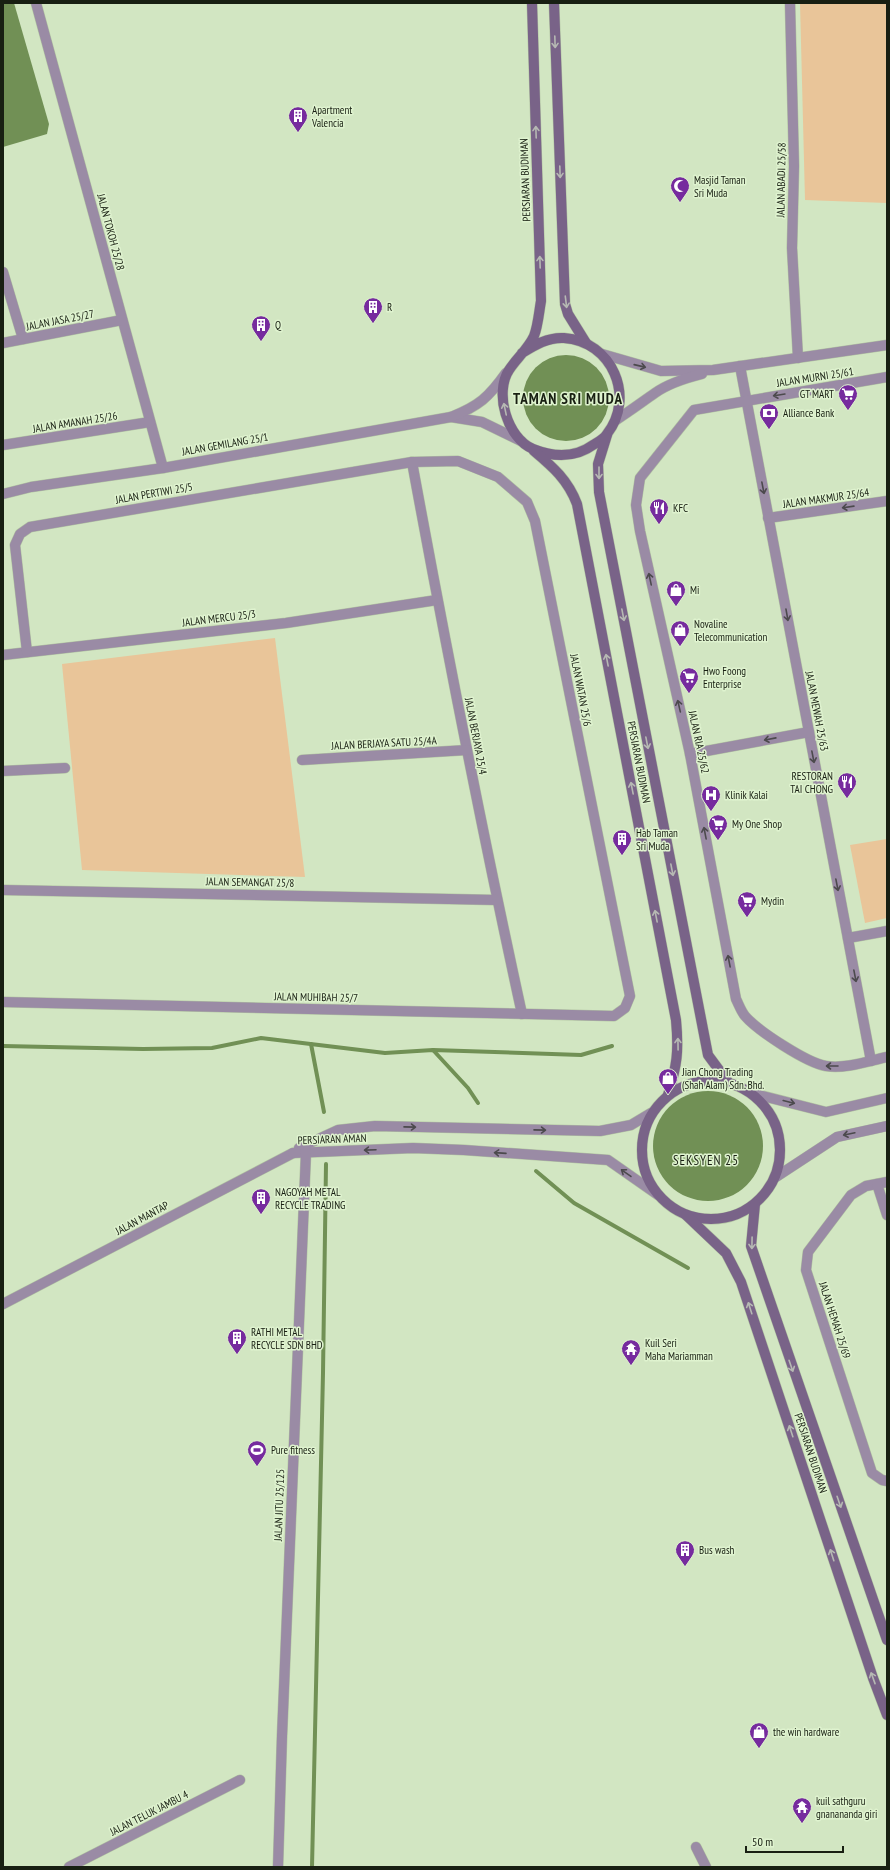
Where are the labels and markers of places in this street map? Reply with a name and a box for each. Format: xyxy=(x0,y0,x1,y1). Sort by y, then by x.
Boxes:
place label: Apartment Valencia xyxy=(311,103,352,130)
building icon: Apartment Valencia xyxy=(287,105,309,133)
place label: Masjid Taman Sri Muda xyxy=(694,173,746,200)
mosque icon: Masjid Taman Sri Muda xyxy=(669,175,691,203)
building icon: R xyxy=(362,296,384,324)
place label: R xyxy=(387,300,392,314)
building icon: Q xyxy=(250,314,272,342)
place label: Q xyxy=(275,318,282,332)
supermarket icon: GT MART xyxy=(837,383,859,411)
place label: GT MART xyxy=(800,387,834,401)
bank icon: Alliance Bank xyxy=(758,402,780,430)
place label: Alliance Bank xyxy=(783,406,835,420)
restaurant icon: KFC xyxy=(648,497,670,525)
place label: KFC xyxy=(673,501,688,515)
shop icon: Mi xyxy=(665,579,687,607)
place label: Mi xyxy=(690,583,699,597)
place label: Novaline Telecommunication xyxy=(694,617,768,644)
shop icon: Novaline Telecommunication xyxy=(669,619,691,647)
place label: Hwo Foong Enterprise xyxy=(703,664,746,691)
supermarket icon: Hwo Foong Enterprise xyxy=(678,666,700,694)
place label: RESTORAN TAI CHONG xyxy=(790,769,833,796)
restaurant icon: RESTORAN TAI CHONG xyxy=(836,771,858,799)
hospital icon: Klinik Kalai xyxy=(700,784,722,812)
place label: Klinik Kalai xyxy=(725,788,768,802)
supermarket icon: My One Shop xyxy=(707,813,729,841)
place label: My One Shop xyxy=(732,817,782,831)
place label: Hab Taman Sri Muda xyxy=(636,826,678,853)
building icon: Hab Taman Sri Muda xyxy=(611,828,633,856)
supermarket icon: Mydin xyxy=(736,890,758,918)
place label: Mydin xyxy=(761,894,784,908)
place label: Jian Chong Trading (Shah Alam) Sdn. Bhd. xyxy=(681,1065,764,1092)
shop icon: Jian Chong Trading (Shah Alam) Sdn. Bhd. xyxy=(657,1067,679,1095)
place label: NAGOYAH METAL RECYCLE TRADING xyxy=(275,1185,346,1212)
building icon: NAGOYAH METAL RECYCLE TRADING xyxy=(250,1187,272,1215)
place label: RATHI METAL RECYCLE SDN BHD xyxy=(251,1325,323,1352)
building icon: RATHI METAL RECYCLE SDN BHD xyxy=(226,1327,248,1355)
place label: Kuil Seri Maha Mariamman xyxy=(645,1336,713,1363)
temple icon: Kuil Seri Maha Mariamman xyxy=(620,1338,642,1366)
sports icon: Pure fitness xyxy=(246,1439,268,1467)
place label: Pure fitness xyxy=(271,1443,315,1457)
building icon: Bus wash xyxy=(674,1539,696,1567)
place label: Bus wash xyxy=(699,1543,735,1557)
shop icon: the win hardware xyxy=(748,1721,770,1749)
place label: the win hardware xyxy=(773,1725,840,1739)
place label: kuil sathguru gnanananda giri xyxy=(816,1794,877,1821)
temple icon: kuil sathguru gnanananda giri xyxy=(791,1796,813,1824)

